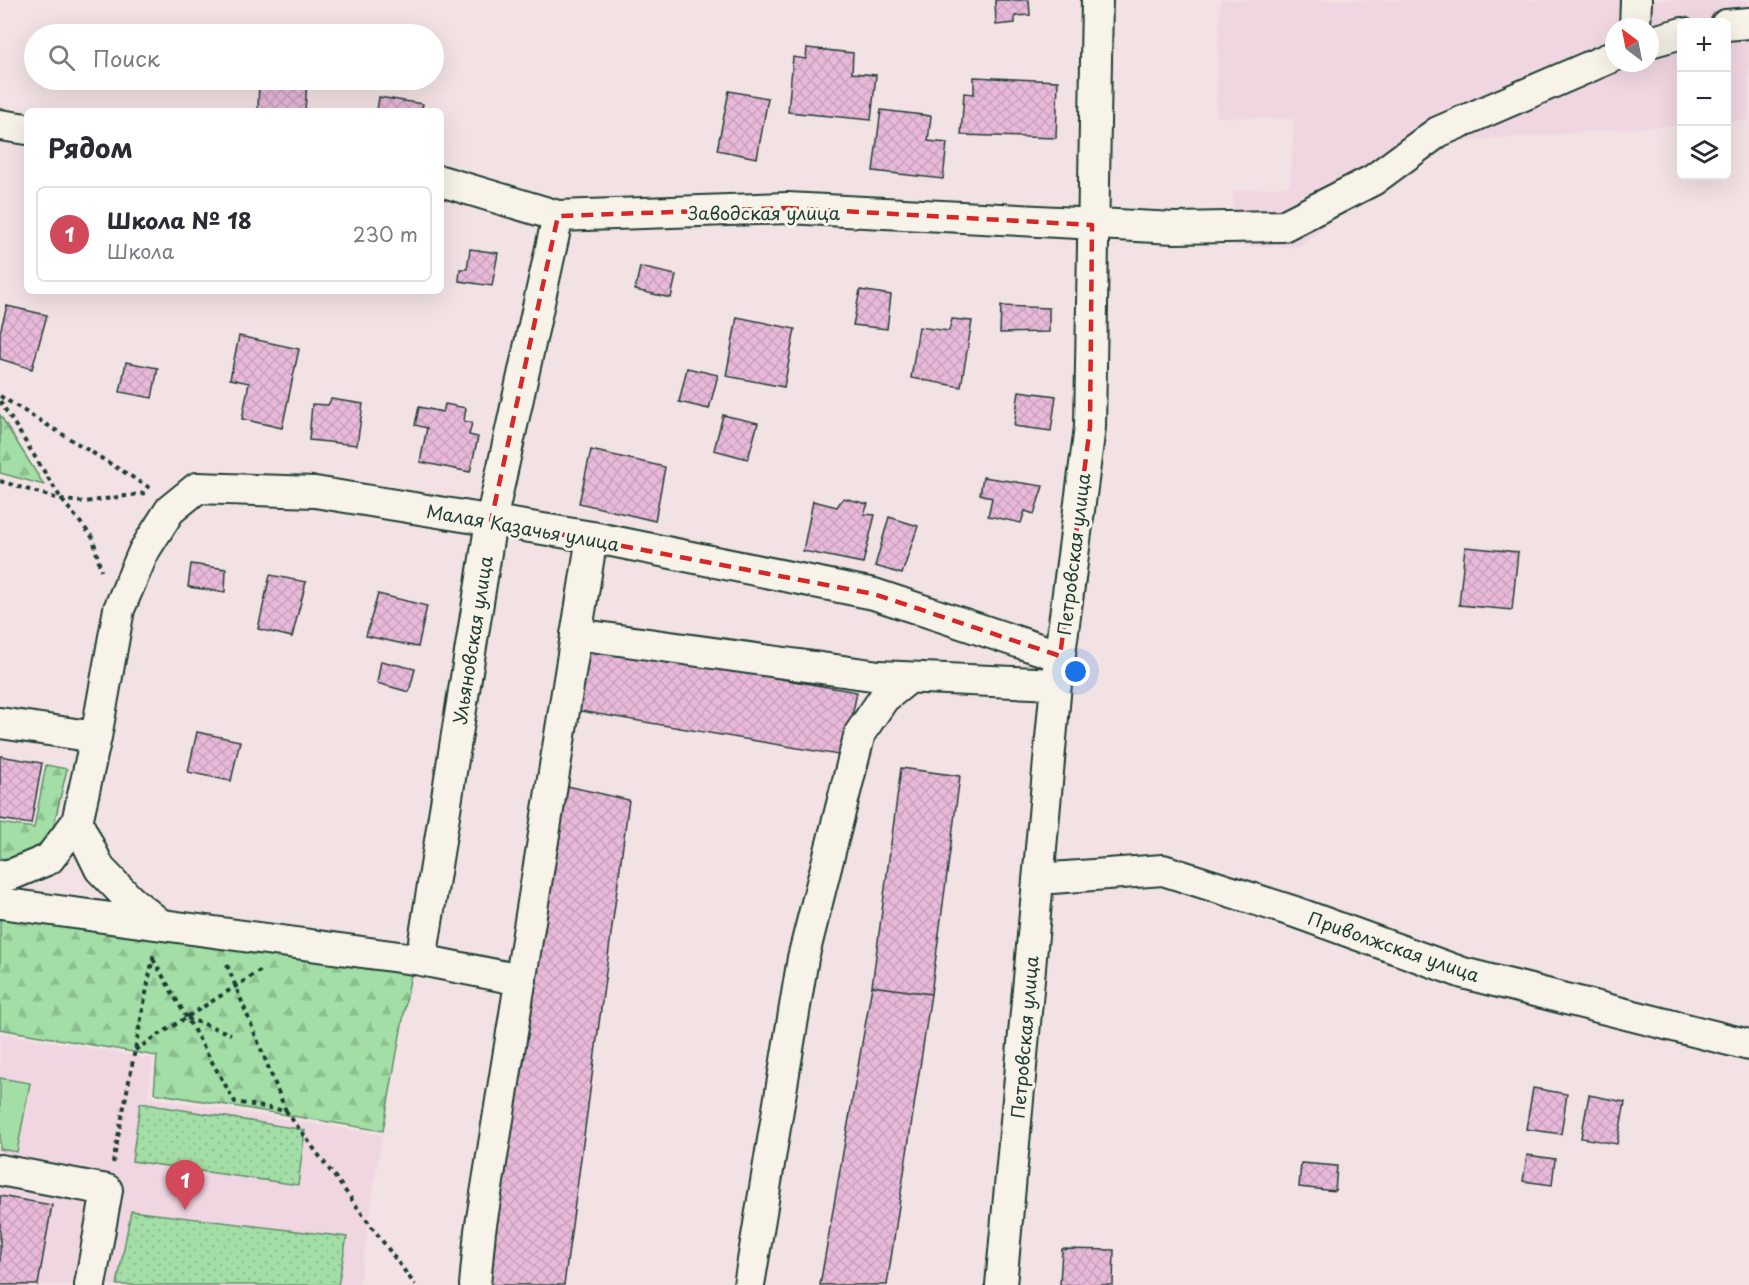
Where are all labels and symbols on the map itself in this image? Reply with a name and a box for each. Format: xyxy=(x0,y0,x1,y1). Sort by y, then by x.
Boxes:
north arrow xyxy=(1605,18,1659,72)
street label: Заводская улица xyxy=(688,199,841,226)
street label: Петровская улица xyxy=(1050,471,1096,637)
street label: Малая Казачья улица xyxy=(424,497,622,557)
street label: Ульяновская улица xyxy=(445,553,499,726)
your location xyxy=(1061,657,1090,686)
street label: Приволжская улица xyxy=(1305,904,1484,988)
street label: Петровская улица xyxy=(1003,954,1045,1119)
pin: 1 xyxy=(166,1160,204,1210)

